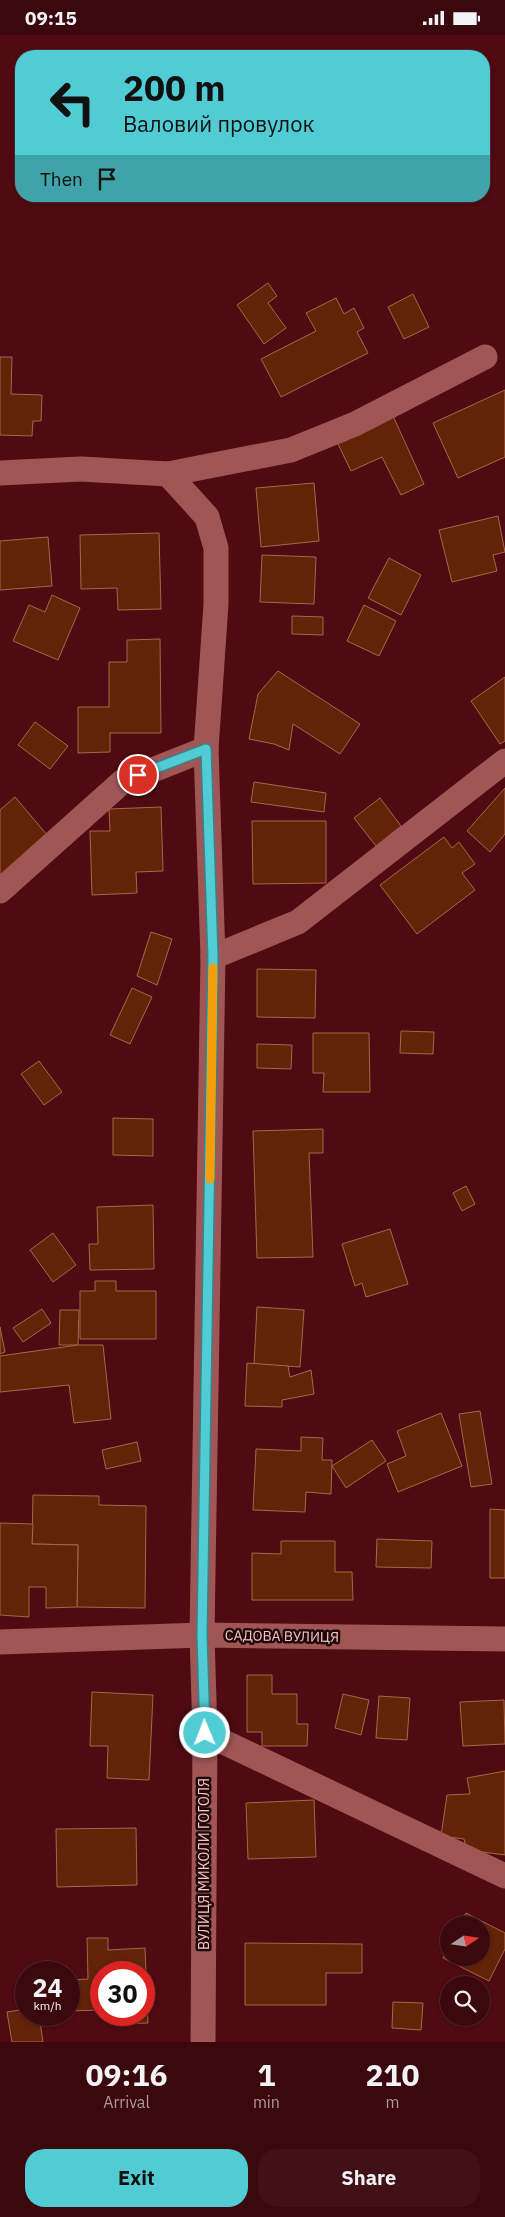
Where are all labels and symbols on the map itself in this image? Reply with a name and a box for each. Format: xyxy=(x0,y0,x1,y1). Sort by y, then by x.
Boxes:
pin xyxy=(117,754,159,796)
street label: САДОВА ВУЛИЦЯ xyxy=(225,1626,339,1646)
position arrow xyxy=(178,1706,230,1758)
street label: ВУЛИЦЯ МИКОЛИ ГОГОЛЯ xyxy=(195,1778,213,1950)
north arrow xyxy=(440,1916,490,1966)
speed limit sign: 30 xyxy=(90,1961,155,2026)

